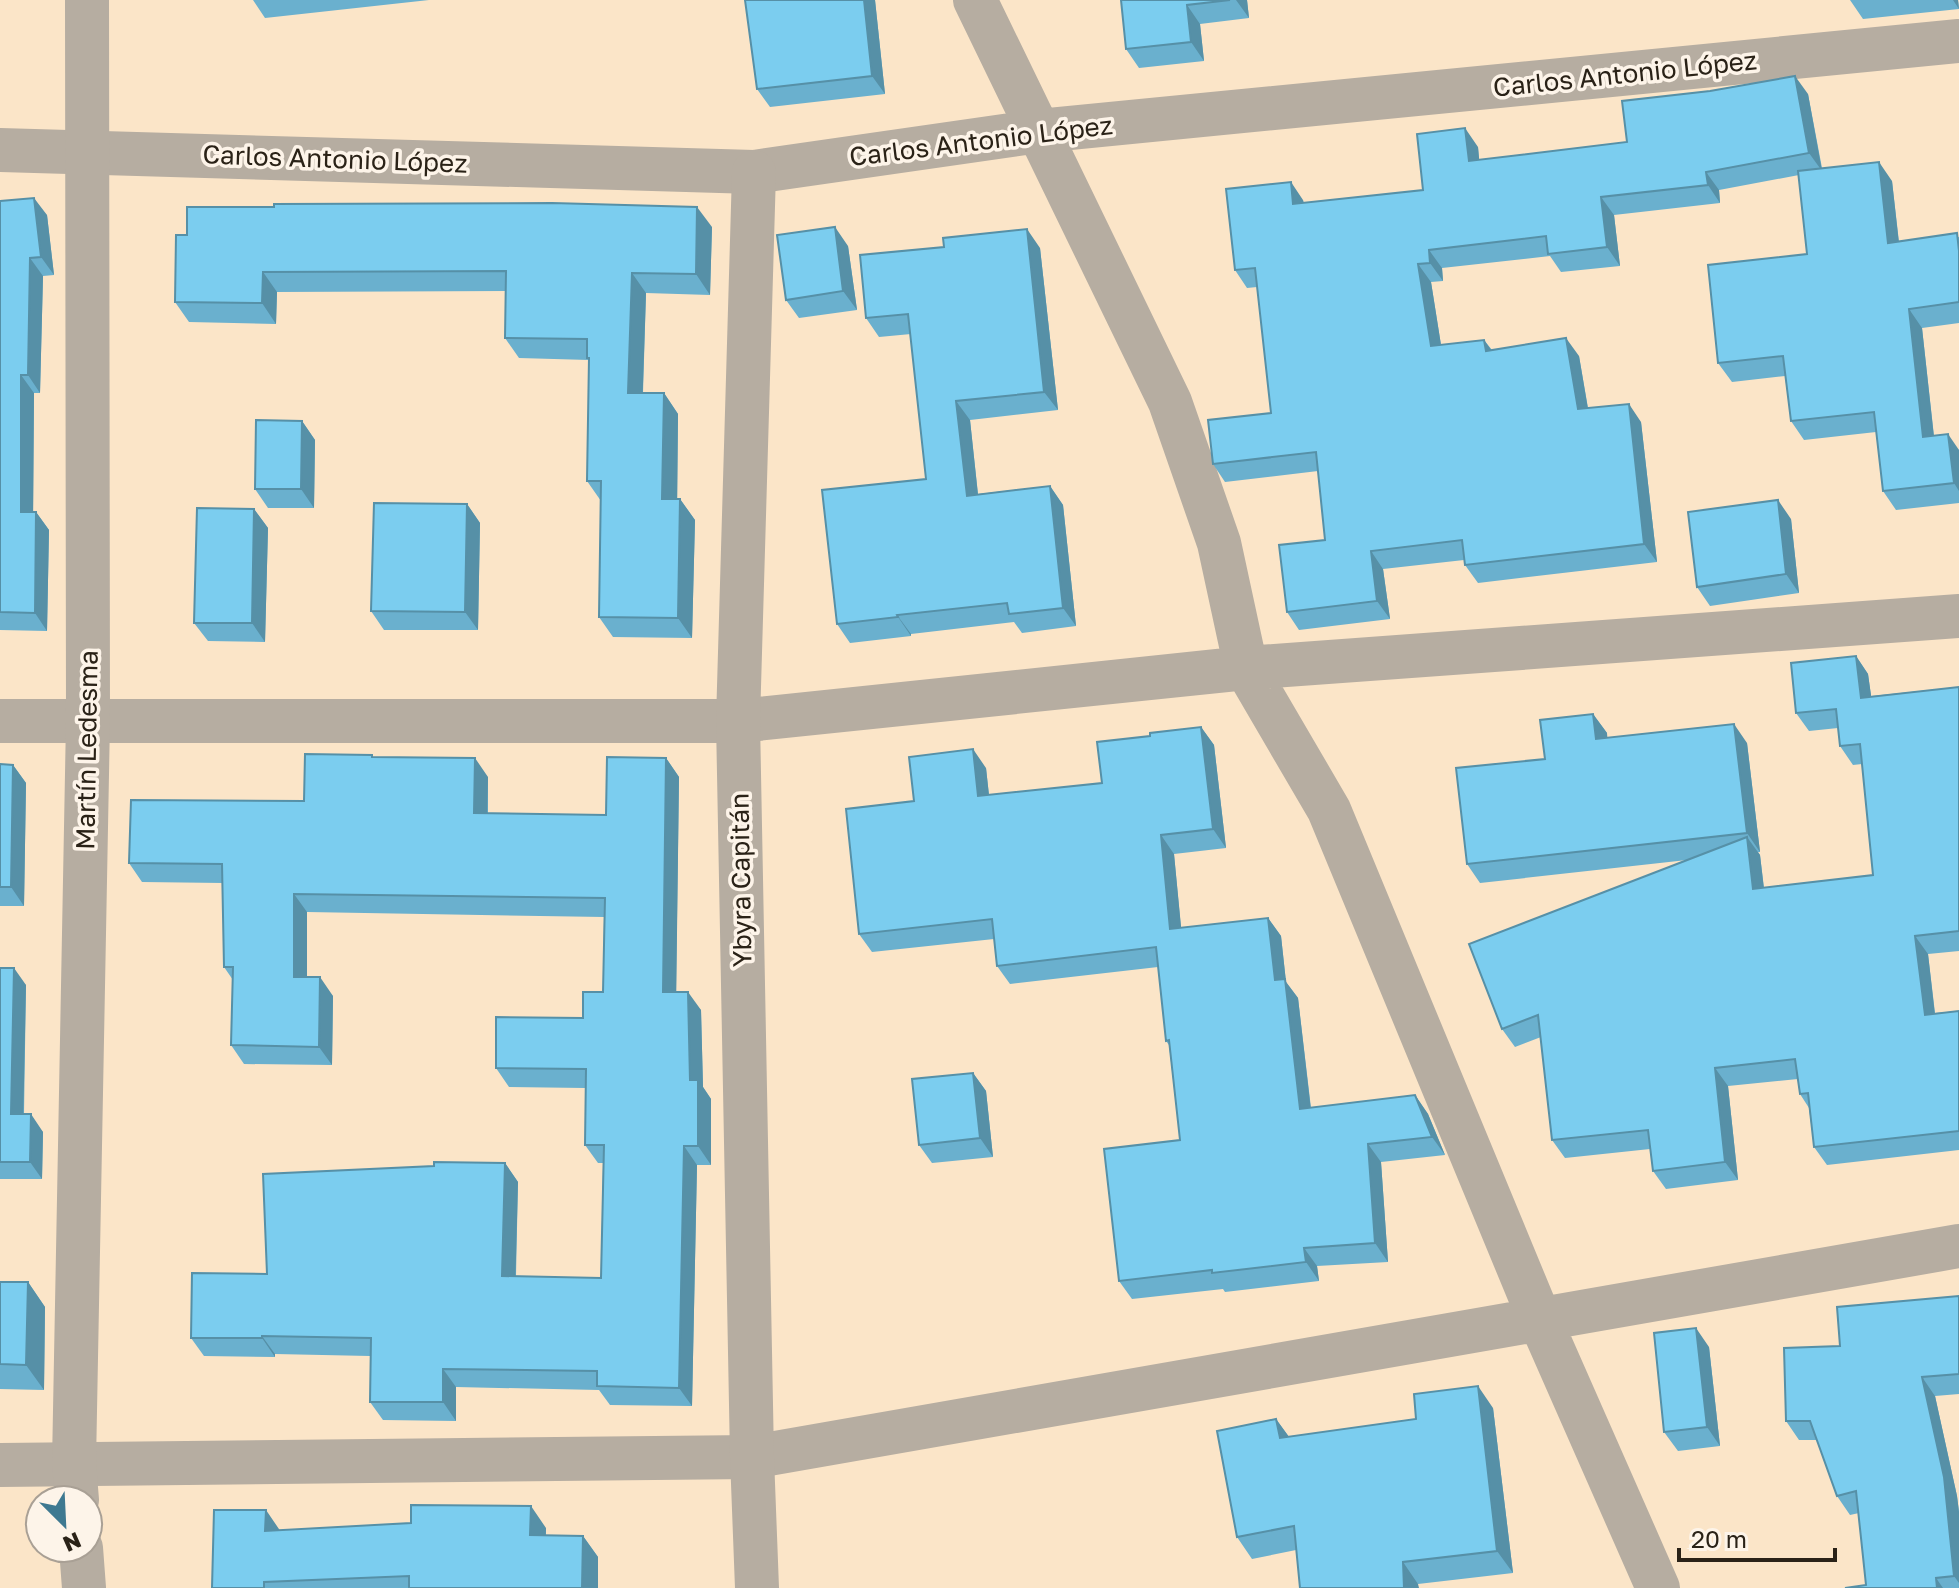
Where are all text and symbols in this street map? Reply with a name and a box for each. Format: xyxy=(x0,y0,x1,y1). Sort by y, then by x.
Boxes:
street label: Carlos Antonio López xyxy=(1491,44,1758,103)
street label: Carlos Antonio López xyxy=(847,109,1114,172)
street label: Carlos Antonio López xyxy=(202,138,468,179)
street label: Martín Ledesma xyxy=(69,650,104,850)
street label: Ybyra Capitán xyxy=(723,793,758,967)
north arrow xyxy=(24,1484,104,1564)
scale bar xyxy=(1679,1512,1835,1562)
text: 20 m xyxy=(1691,1524,1747,1553)
text: N xyxy=(59,1527,85,1558)

